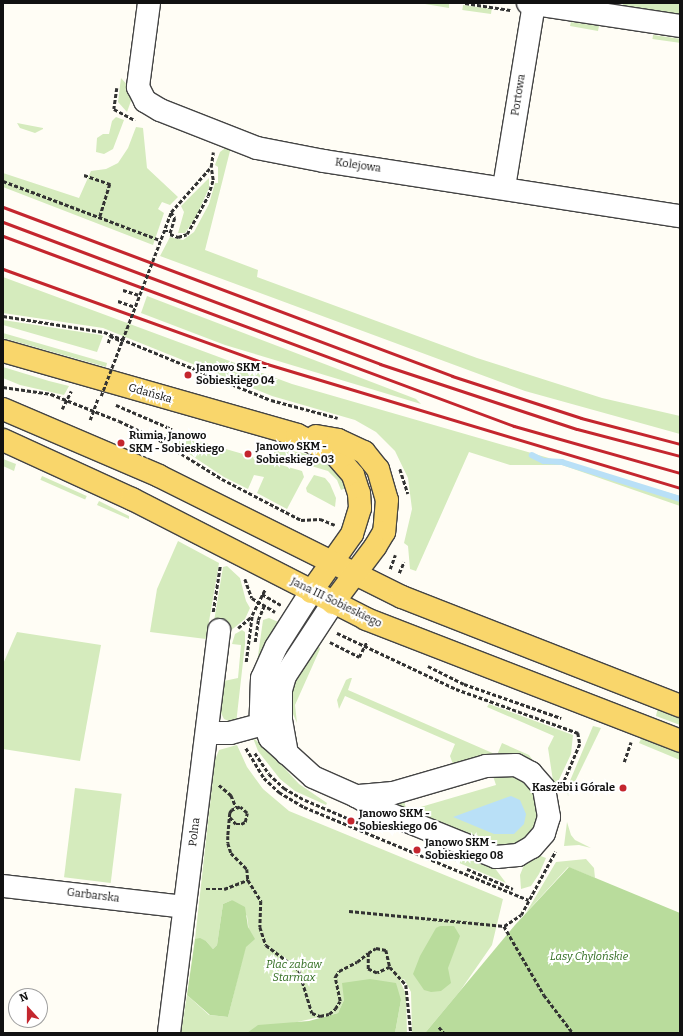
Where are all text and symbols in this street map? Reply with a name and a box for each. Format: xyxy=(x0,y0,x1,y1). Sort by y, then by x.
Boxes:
street label: Portowa xyxy=(509,73,529,117)
street label: Kolejowa xyxy=(334,156,382,176)
place label: Janowo SKM - Sobieskiego 04 xyxy=(196,362,274,388)
marker: Janowo SKM - Sobieskiego 04 xyxy=(183,370,193,380)
street label: Gdańska xyxy=(127,382,173,406)
place label: Rumia, Janowo SKM - Sobieskiego xyxy=(129,430,224,456)
marker: Rumia, Janowo SKM - Sobieskiego xyxy=(116,438,126,448)
place label: Janowo SKM - Sobieskiego 03 xyxy=(256,441,334,467)
marker: Janowo SKM - Sobieskiego 03 xyxy=(243,449,253,459)
street label: Jana III Sobieskiego xyxy=(288,575,384,631)
place label: Kaszëbi i Górale xyxy=(532,781,615,795)
marker: Kaszëbi i Górale xyxy=(618,783,628,793)
place label: Janowo SKM - Sobieskiego 06 xyxy=(359,808,437,834)
marker: Janowo SKM - Sobieskiego 06 xyxy=(346,816,356,826)
street label: Polna xyxy=(187,817,203,847)
place label: Janowo SKM - Sobieskiego 08 xyxy=(425,837,503,863)
marker: Janowo SKM - Sobieskiego 08 xyxy=(412,845,422,855)
street label: Garbarska xyxy=(66,886,120,906)
park label: Lasy Chylońskie xyxy=(550,950,628,964)
park label: Plac zabaw Starmax xyxy=(266,959,322,985)
north arrow xyxy=(8,988,48,1028)
text: N xyxy=(18,990,30,1005)

